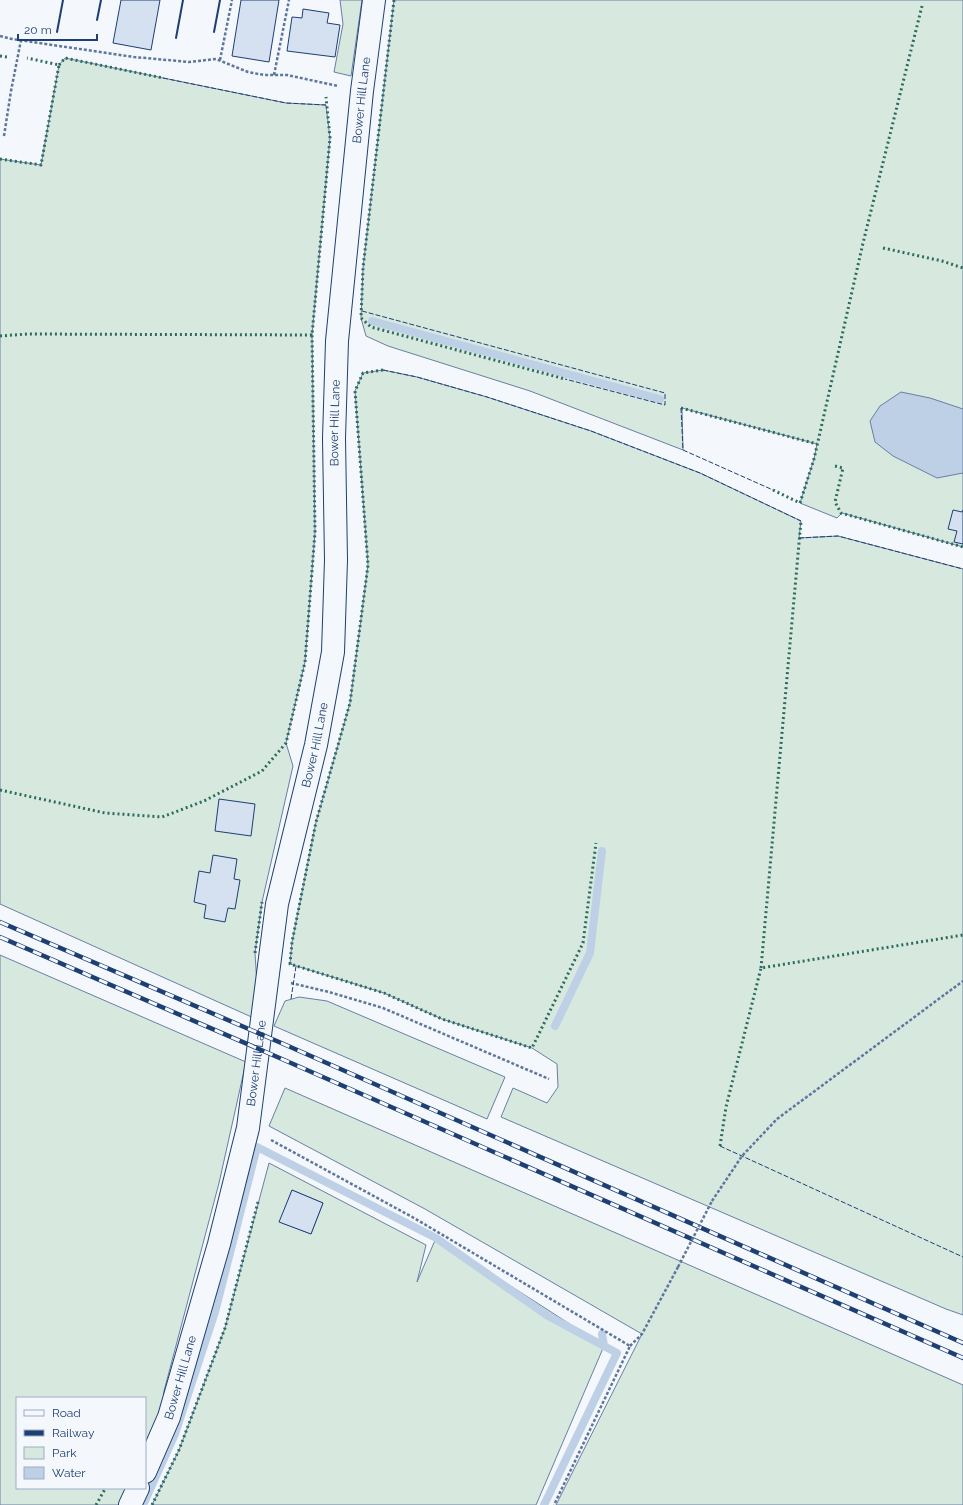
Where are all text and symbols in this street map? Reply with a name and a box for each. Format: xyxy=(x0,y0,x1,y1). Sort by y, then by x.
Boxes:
scale bar xyxy=(18,16,97,42)
text: 20 m xyxy=(24,23,52,37)
street label: Bower Hill Lane xyxy=(350,56,373,144)
street label: Bower Hill Lane xyxy=(327,379,343,466)
street label: Bower Hill Lane xyxy=(299,701,331,789)
street label: Bower Hill Lane xyxy=(244,1019,269,1107)
street label: Bower Hill Lane xyxy=(162,1334,199,1421)
legend xyxy=(16,1397,146,1489)
text: Road xyxy=(52,1406,81,1420)
text: Railway xyxy=(52,1426,95,1440)
text: Park xyxy=(52,1446,77,1460)
text: Water xyxy=(52,1466,86,1480)

